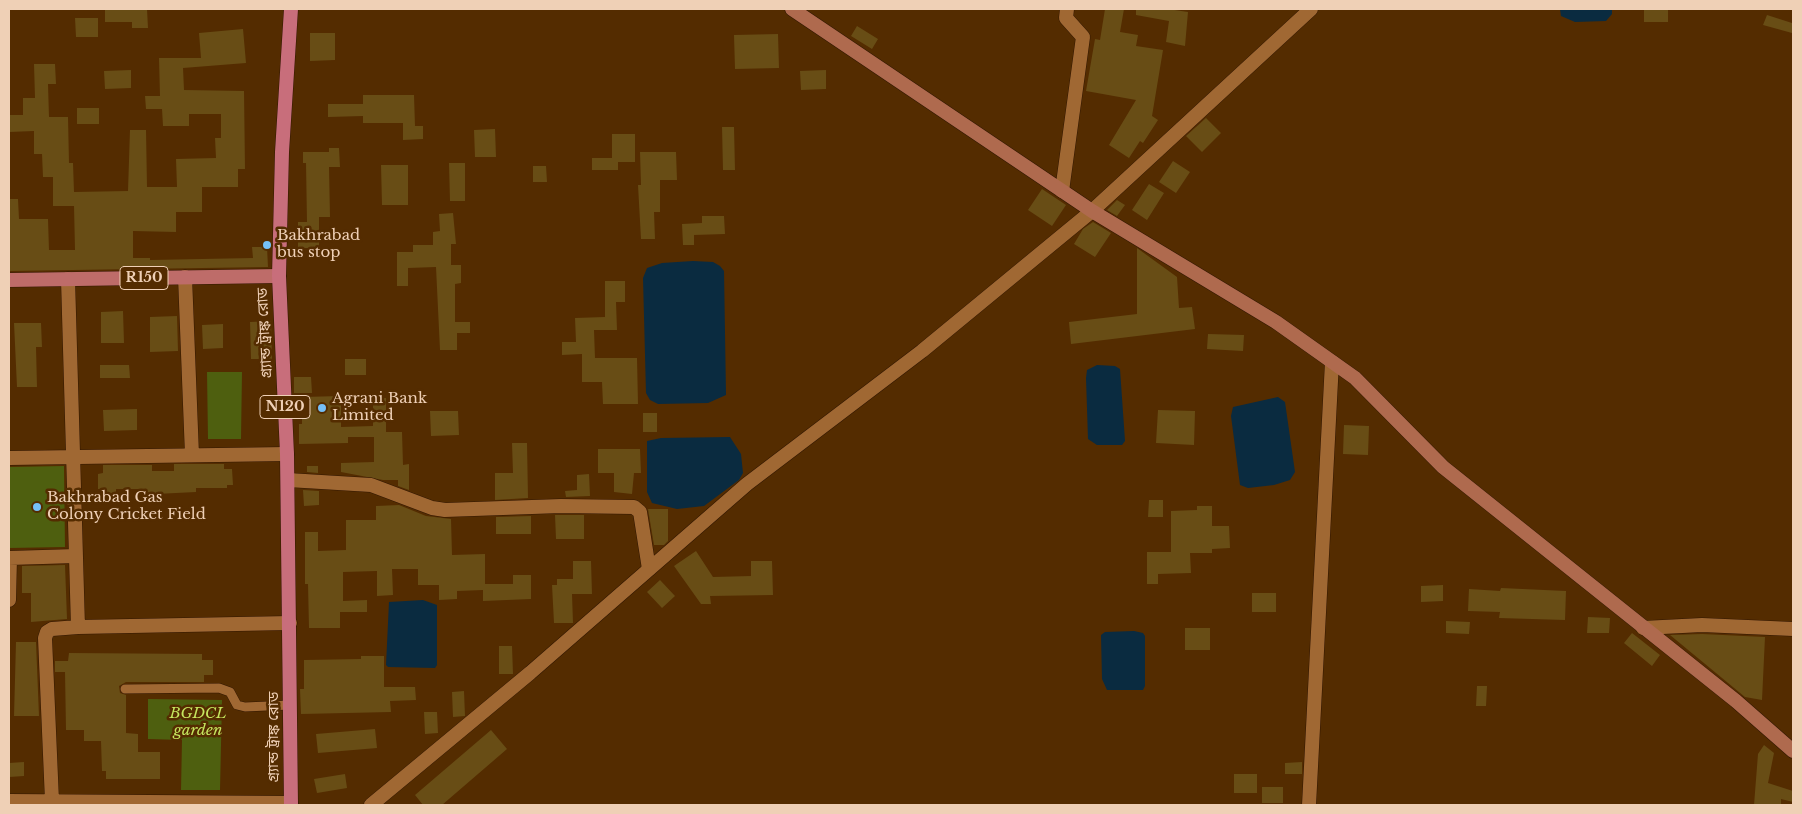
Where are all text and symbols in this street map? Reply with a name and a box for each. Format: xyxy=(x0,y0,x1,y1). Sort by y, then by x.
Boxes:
place label: Bakhrabad bus stop xyxy=(277,227,360,262)
marker: Bakhrabad bus stop xyxy=(261,239,273,251)
road number: R150 xyxy=(120,266,168,290)
street label: গ্র্যান্ড ট্রাঙ্ক রোড xyxy=(254,287,276,379)
place label: Agrani Bank Limited xyxy=(332,390,427,425)
road number: N120 xyxy=(260,396,310,418)
marker: Agrani Bank Limited xyxy=(316,402,328,414)
place label: Bakhrabad Gas Colony Cricket Field xyxy=(47,489,206,524)
marker: Bakhrabad Gas Colony Cricket Field xyxy=(31,501,43,513)
street label: গ্র্যান্ড ট্রাঙ্ক রোড xyxy=(265,692,283,782)
park label: BGDCL garden xyxy=(169,705,227,740)

